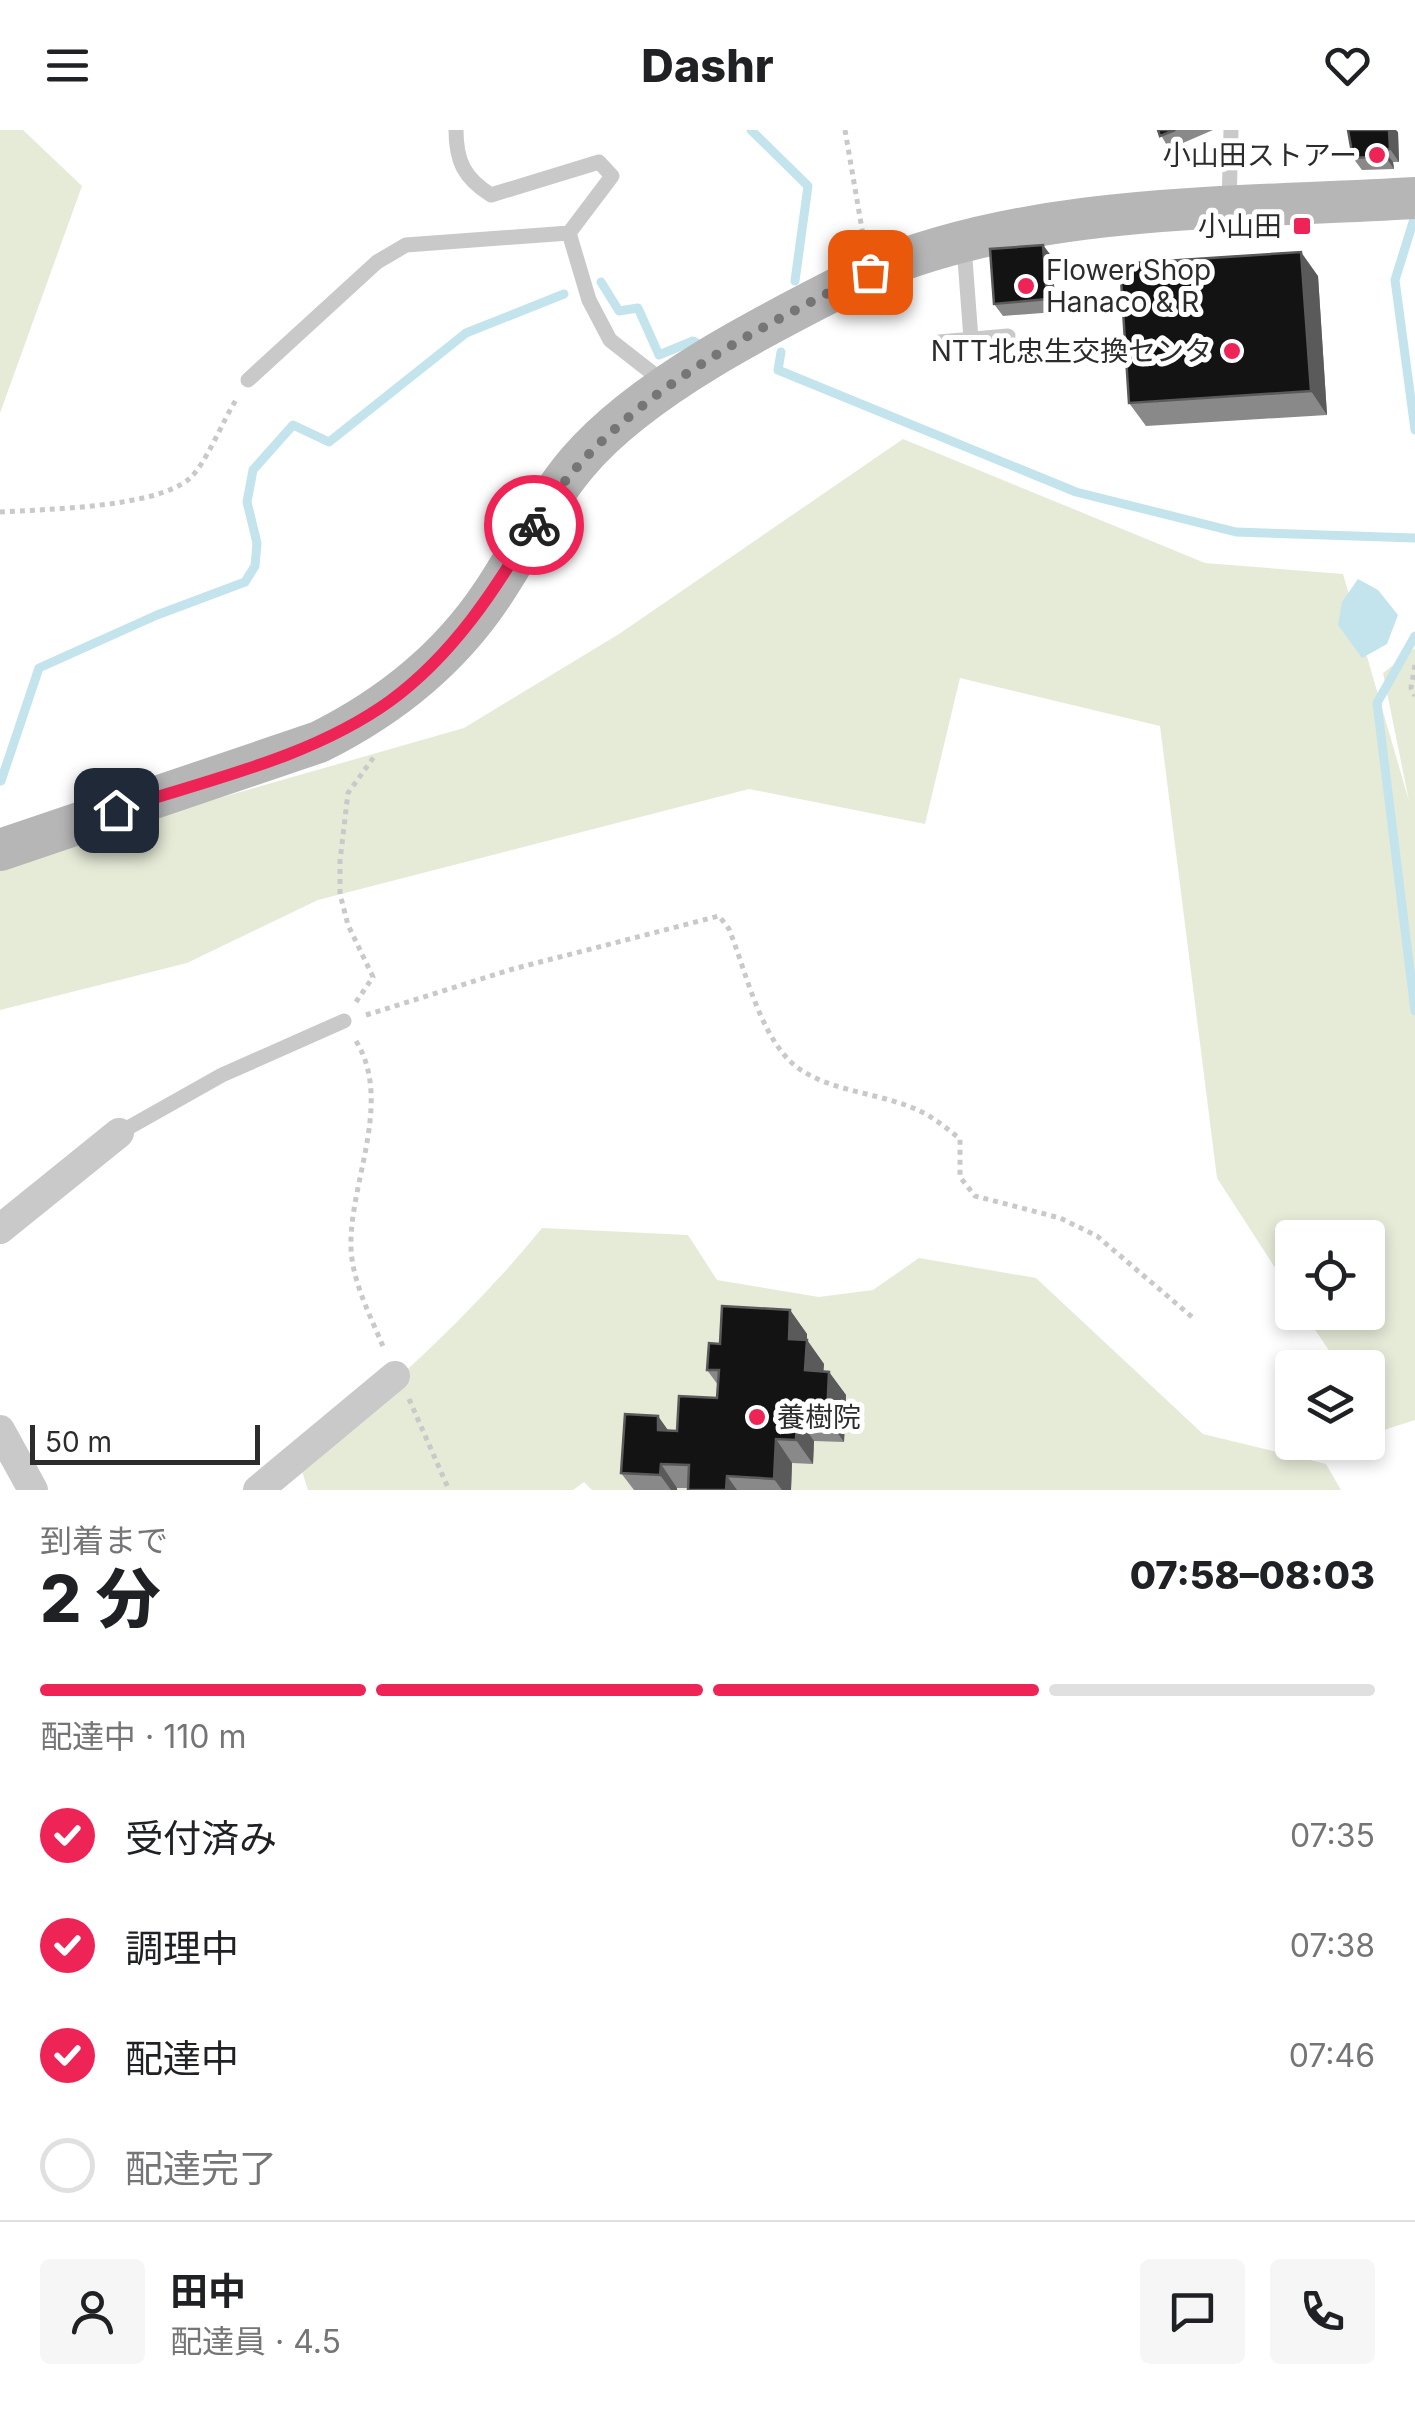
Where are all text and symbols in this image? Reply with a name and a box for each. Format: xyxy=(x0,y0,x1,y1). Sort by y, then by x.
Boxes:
icon: menu xyxy=(40,38,95,93)
text: Dashr xyxy=(641,38,774,93)
icon: heart xyxy=(1320,38,1375,93)
place label: 小山田ストアー xyxy=(1163,138,1357,172)
marker: 小山田ストアー xyxy=(1366,144,1388,166)
place label: 小山田 xyxy=(1198,209,1282,243)
marker: 小山田 xyxy=(1291,215,1313,237)
pin xyxy=(828,230,913,315)
icon: bag xyxy=(843,245,898,300)
place label: Flower Shop Hanaco & R xyxy=(1046,253,1211,319)
marker: Flower Shop Hanaco & R xyxy=(1015,275,1037,297)
place label: NTT北忠生交換センタ xyxy=(931,334,1212,368)
marker: NTT北忠生交換センタ xyxy=(1221,340,1243,362)
courier xyxy=(484,475,584,575)
icon: bike xyxy=(507,498,562,553)
pin xyxy=(74,768,159,853)
icon: home xyxy=(89,783,144,838)
map controls xyxy=(1275,1220,1385,1460)
button: locate xyxy=(1275,1220,1385,1330)
button: layers xyxy=(1275,1350,1385,1460)
place label: 養樹院 xyxy=(777,1400,861,1434)
marker: 養樹院 xyxy=(746,1406,768,1428)
scale bar xyxy=(30,1420,260,1464)
text: 50 m xyxy=(45,1425,112,1459)
text: 到着まで xyxy=(40,1521,168,1560)
text: 07:58–08:03 xyxy=(1130,1552,1375,1598)
text: 2 分 xyxy=(40,1559,161,1638)
text: 配達中 · 110 m xyxy=(40,1717,246,1756)
icon: check xyxy=(40,1808,95,1863)
text: 受付済み xyxy=(125,1815,277,1861)
text: 07:35 xyxy=(1290,1816,1375,1855)
icon: check xyxy=(40,1918,95,1973)
text: 調理中 xyxy=(125,1925,239,1971)
text: 07:38 xyxy=(1290,1926,1375,1965)
icon: check xyxy=(40,2028,95,2083)
text: 配達中 xyxy=(125,2035,239,2081)
text: 07:46 xyxy=(1289,2036,1375,2075)
text: 配達完了 xyxy=(125,2145,277,2191)
button: person xyxy=(40,2259,145,2364)
button: chat xyxy=(1140,2259,1245,2364)
button: phone xyxy=(1270,2259,1375,2364)
text: 田中 xyxy=(170,2268,246,2314)
text: 配達員 · 4.5 xyxy=(170,2322,341,2361)

